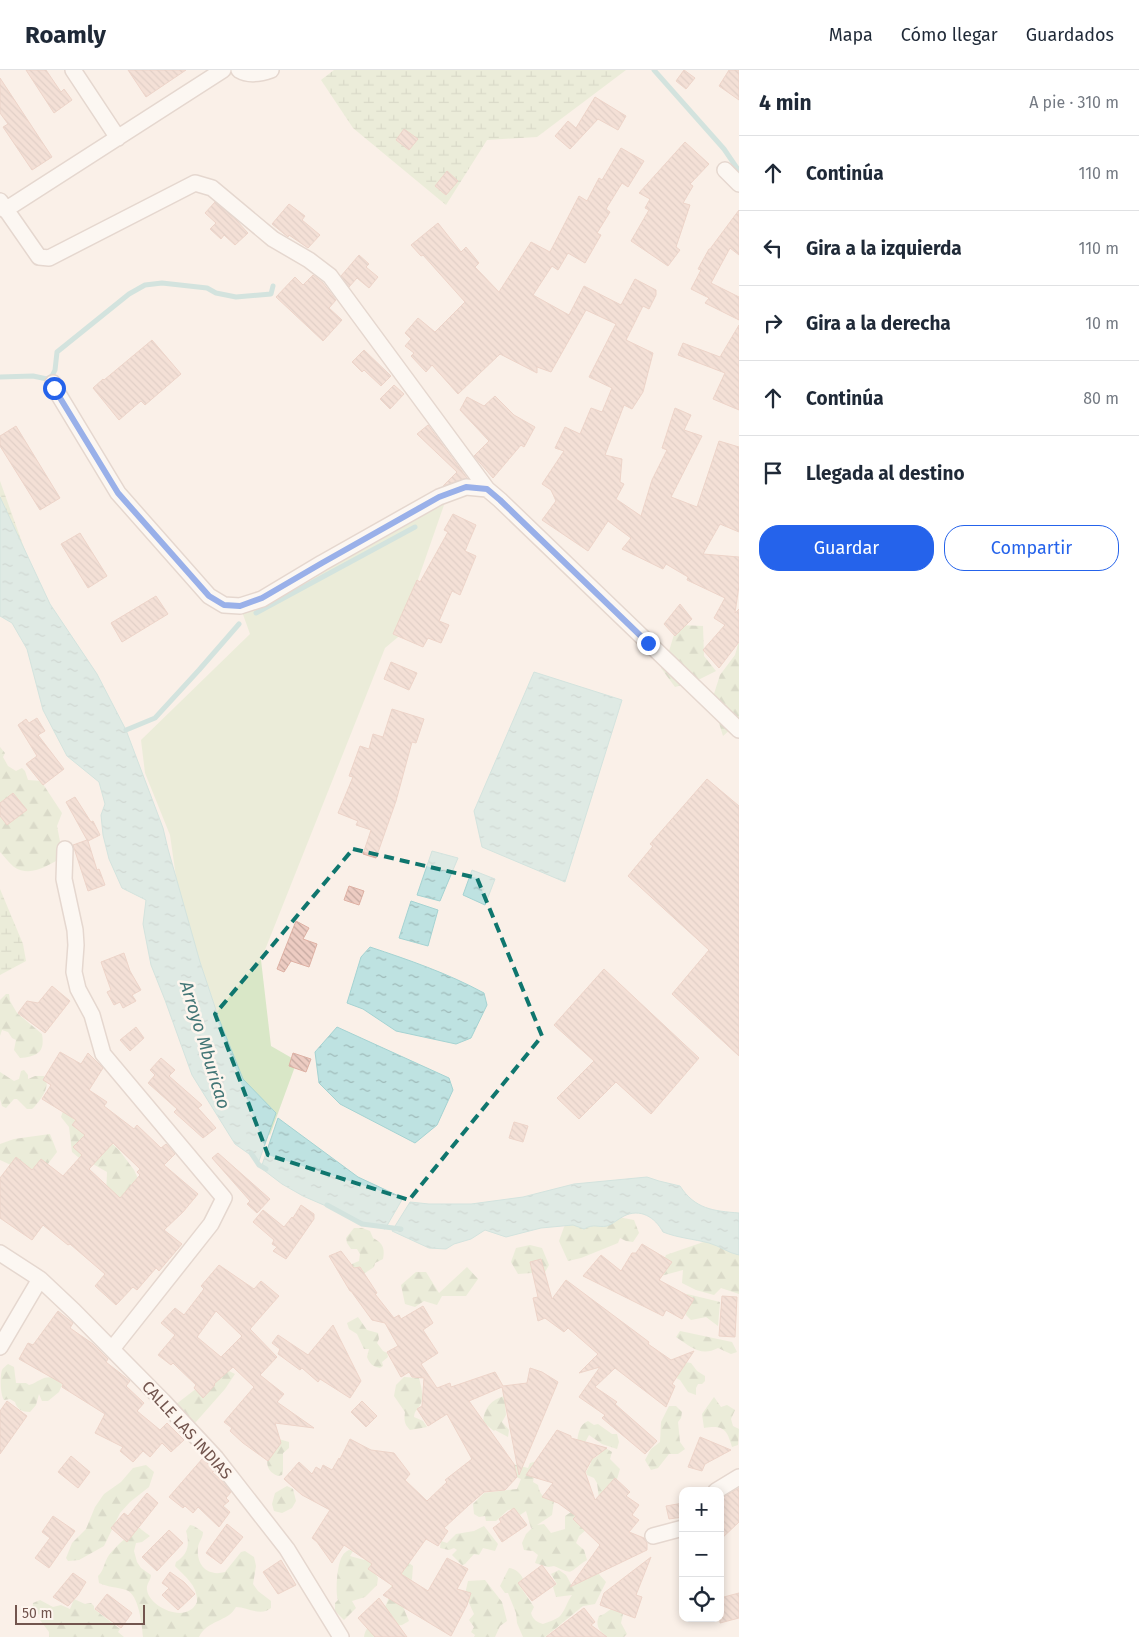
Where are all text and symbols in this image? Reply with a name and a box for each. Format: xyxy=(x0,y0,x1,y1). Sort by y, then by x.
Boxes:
text: Roamly xyxy=(25,21,106,49)
text: Mapa xyxy=(829,24,873,46)
text: Cómo llegar xyxy=(901,24,998,46)
text: Guardados xyxy=(1026,24,1114,46)
text: 4 min xyxy=(759,90,812,116)
text: A pie · 310 m xyxy=(1029,93,1119,112)
icon: ahead xyxy=(759,159,787,187)
text: Continúa xyxy=(806,162,884,185)
text: 110 m xyxy=(1078,164,1119,183)
icon: left xyxy=(759,234,787,262)
text: Gira a la izquierda xyxy=(806,237,962,260)
text: 110 m xyxy=(1078,239,1119,258)
icon: right xyxy=(759,309,787,337)
text: Gira a la derecha xyxy=(806,312,951,335)
text: 10 m xyxy=(1085,314,1119,333)
route start xyxy=(43,377,66,400)
icon: ahead xyxy=(759,384,787,412)
text: Continúa xyxy=(806,387,884,410)
text: 80 m xyxy=(1083,389,1119,408)
icon: arrive xyxy=(759,459,787,487)
text: Llegada al destino xyxy=(806,462,965,485)
button: Guardar xyxy=(759,525,934,571)
button: Compartir xyxy=(944,525,1119,571)
route end xyxy=(637,632,660,655)
water label: Arroyo Mburicao xyxy=(175,977,235,1112)
street label: CALLE LAS INDIAS xyxy=(138,1377,236,1483)
map controls xyxy=(679,1487,724,1622)
button: + xyxy=(679,1487,724,1532)
button: − xyxy=(679,1532,724,1577)
button: locate xyxy=(679,1577,724,1622)
scale bar xyxy=(15,1602,145,1625)
text: 50 m xyxy=(22,1605,53,1622)

